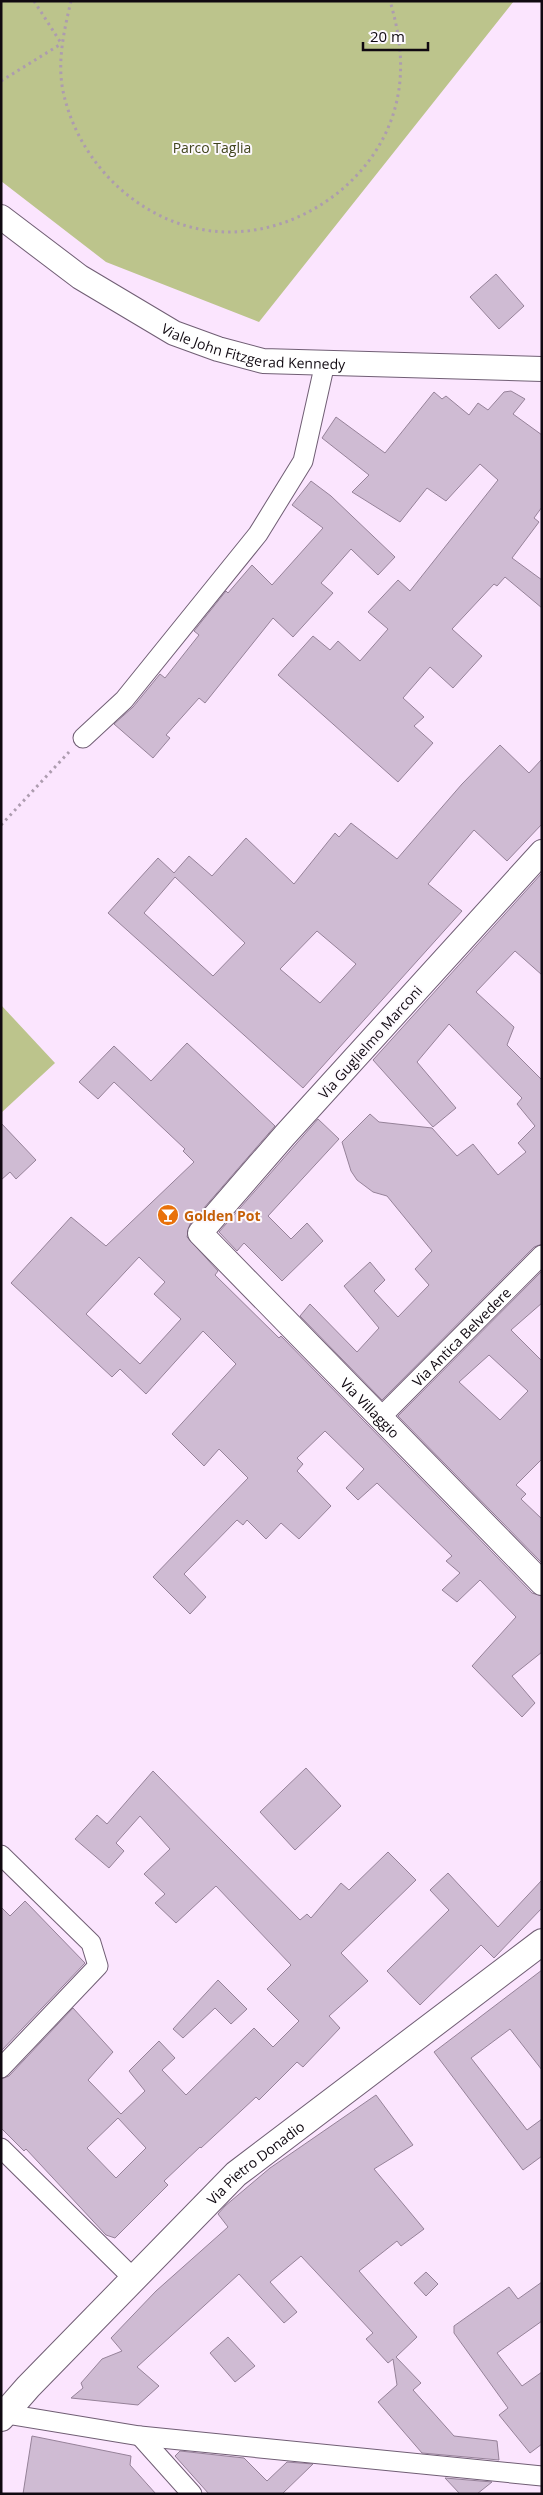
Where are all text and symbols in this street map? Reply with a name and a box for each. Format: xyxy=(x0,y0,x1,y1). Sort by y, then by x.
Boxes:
scale bar xyxy=(363,20,428,52)
text: 20 m xyxy=(370,26,405,46)
park label: Parco Taglia xyxy=(173,138,251,157)
street label: Viale John Fitzgerad Kennedy xyxy=(158,318,346,373)
street label: Via Guglielmo Marconi xyxy=(314,981,426,1103)
bar icon: Golden Pot xyxy=(156,1203,180,1227)
place label: Golden Pot xyxy=(184,1206,261,1225)
street label: Via Antica Belvedere xyxy=(407,1283,515,1390)
street label: Via Villaggio xyxy=(337,1373,404,1442)
street label: Via Pietro Donadio xyxy=(202,2116,308,2208)

